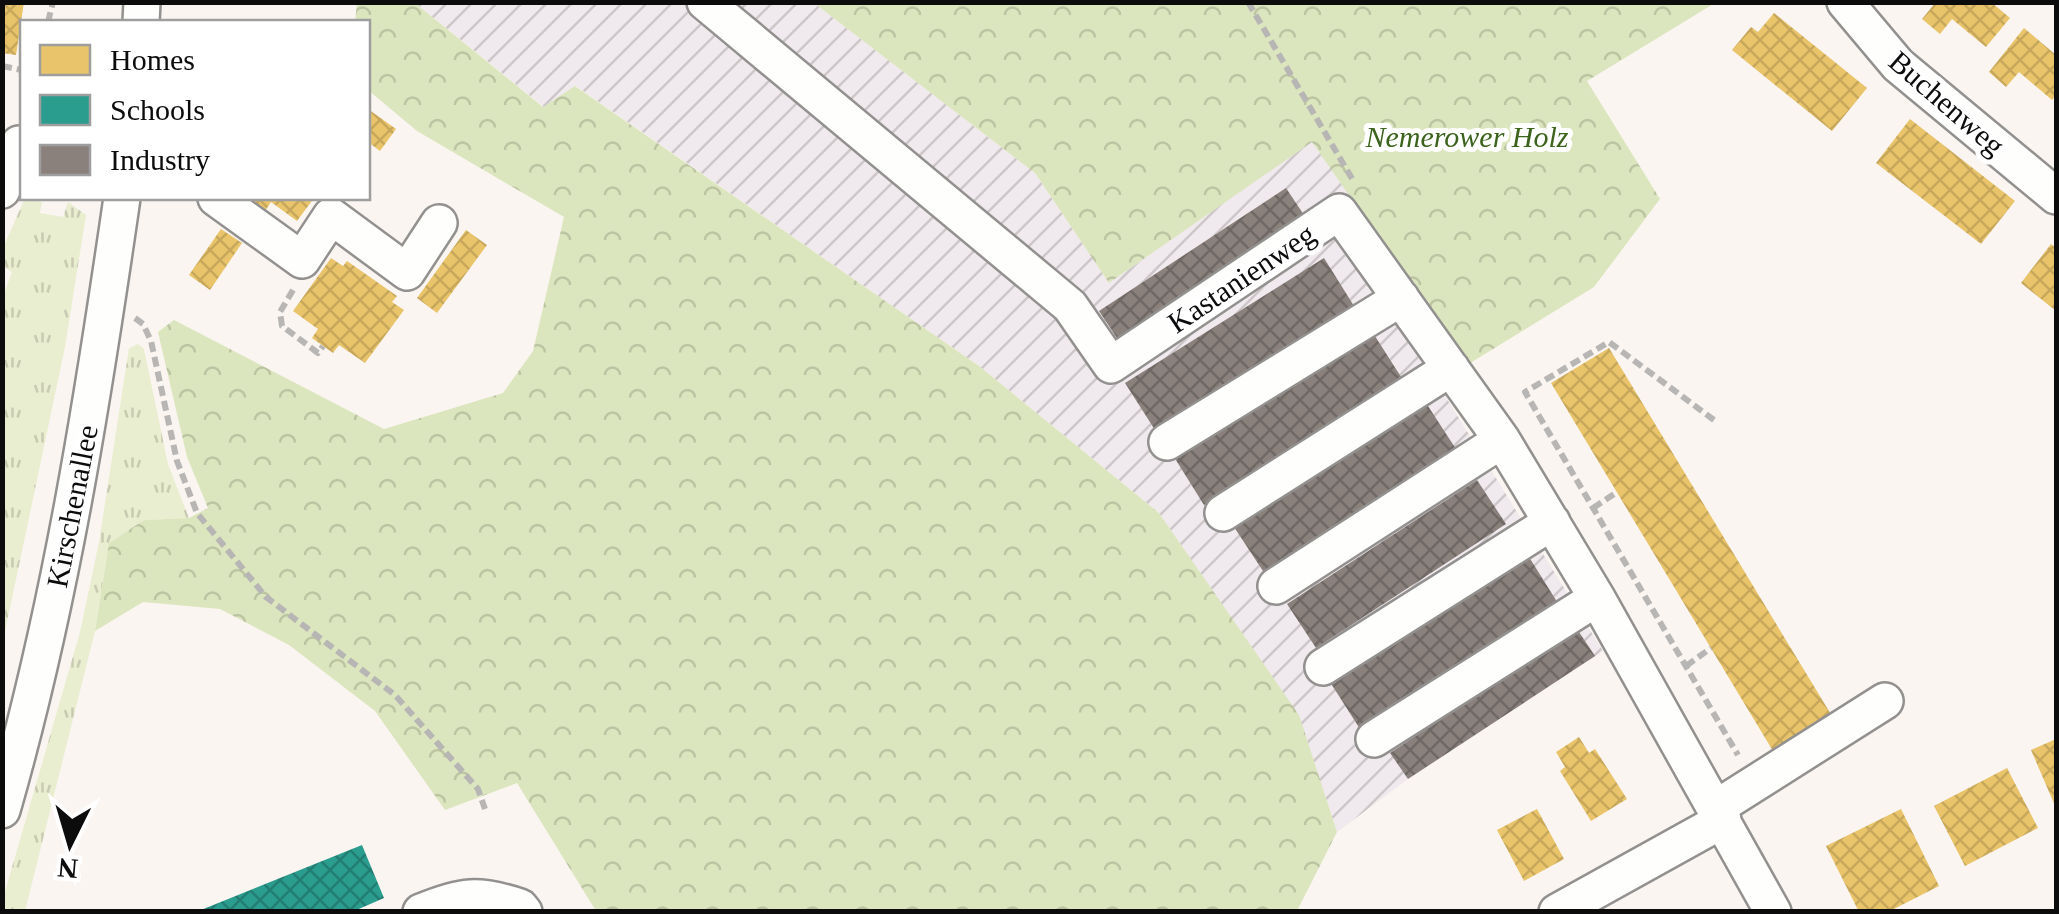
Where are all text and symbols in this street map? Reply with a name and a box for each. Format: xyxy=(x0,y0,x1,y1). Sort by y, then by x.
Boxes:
legend xyxy=(20,20,370,200)
text: Homes xyxy=(110,43,195,76)
street label: Buchenweg xyxy=(1883,44,2011,162)
text: Schools xyxy=(110,93,205,126)
park label: Nemerower Holz xyxy=(1364,120,1569,153)
text: Industry xyxy=(110,143,210,176)
street label: Kastanienweg xyxy=(1161,217,1321,339)
street label: Kirschenallee xyxy=(40,422,104,590)
north arrow xyxy=(20,794,120,894)
text: N xyxy=(56,852,79,885)

